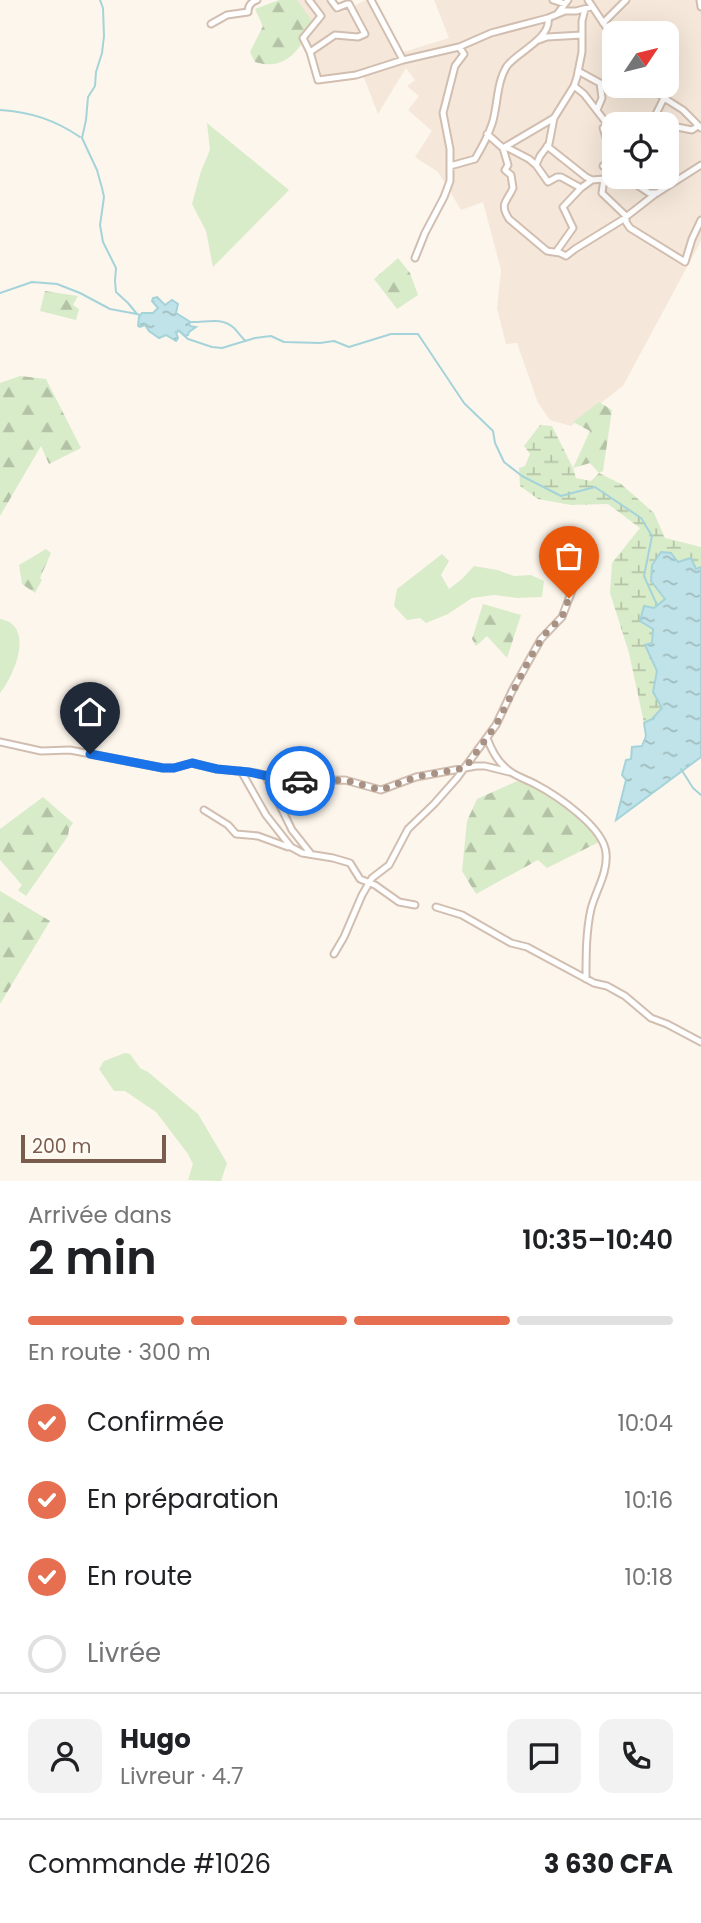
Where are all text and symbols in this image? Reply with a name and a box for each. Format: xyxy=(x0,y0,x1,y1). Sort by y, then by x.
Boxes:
north arrow xyxy=(602,21,679,98)
map controls xyxy=(602,21,679,189)
button: locate xyxy=(602,112,679,189)
pin xyxy=(539,526,599,598)
icon: bag xyxy=(550,537,588,575)
pin xyxy=(60,682,120,754)
icon: home xyxy=(71,693,109,731)
courier xyxy=(265,746,335,816)
icon: car xyxy=(281,762,319,800)
scale bar xyxy=(21,1132,166,1164)
text: 200 m xyxy=(32,1133,91,1160)
text: Arrivée dans xyxy=(28,1199,172,1231)
text: 10:35–10:40 xyxy=(522,1222,673,1258)
text: 2 min xyxy=(28,1226,157,1290)
text: En route · 300 m xyxy=(28,1336,211,1368)
icon: check xyxy=(28,1404,66,1442)
text: Confirmée xyxy=(87,1404,224,1440)
text: 10:04 xyxy=(617,1407,673,1439)
icon: check xyxy=(28,1481,66,1519)
text: En préparation xyxy=(87,1481,279,1517)
text: 10:16 xyxy=(624,1484,673,1516)
icon: check xyxy=(28,1558,66,1596)
text: En route xyxy=(87,1558,192,1594)
text: 10:18 xyxy=(624,1561,673,1593)
text: Livrée xyxy=(87,1635,161,1671)
button: person xyxy=(28,1719,102,1793)
button: chat xyxy=(507,1719,581,1793)
button: phone xyxy=(599,1719,673,1793)
text: Hugo xyxy=(120,1721,191,1757)
text: Livreur · 4.7 xyxy=(120,1760,244,1792)
text: Commande #1026 xyxy=(28,1846,271,1882)
text: 3 630 CFA xyxy=(544,1846,673,1882)

